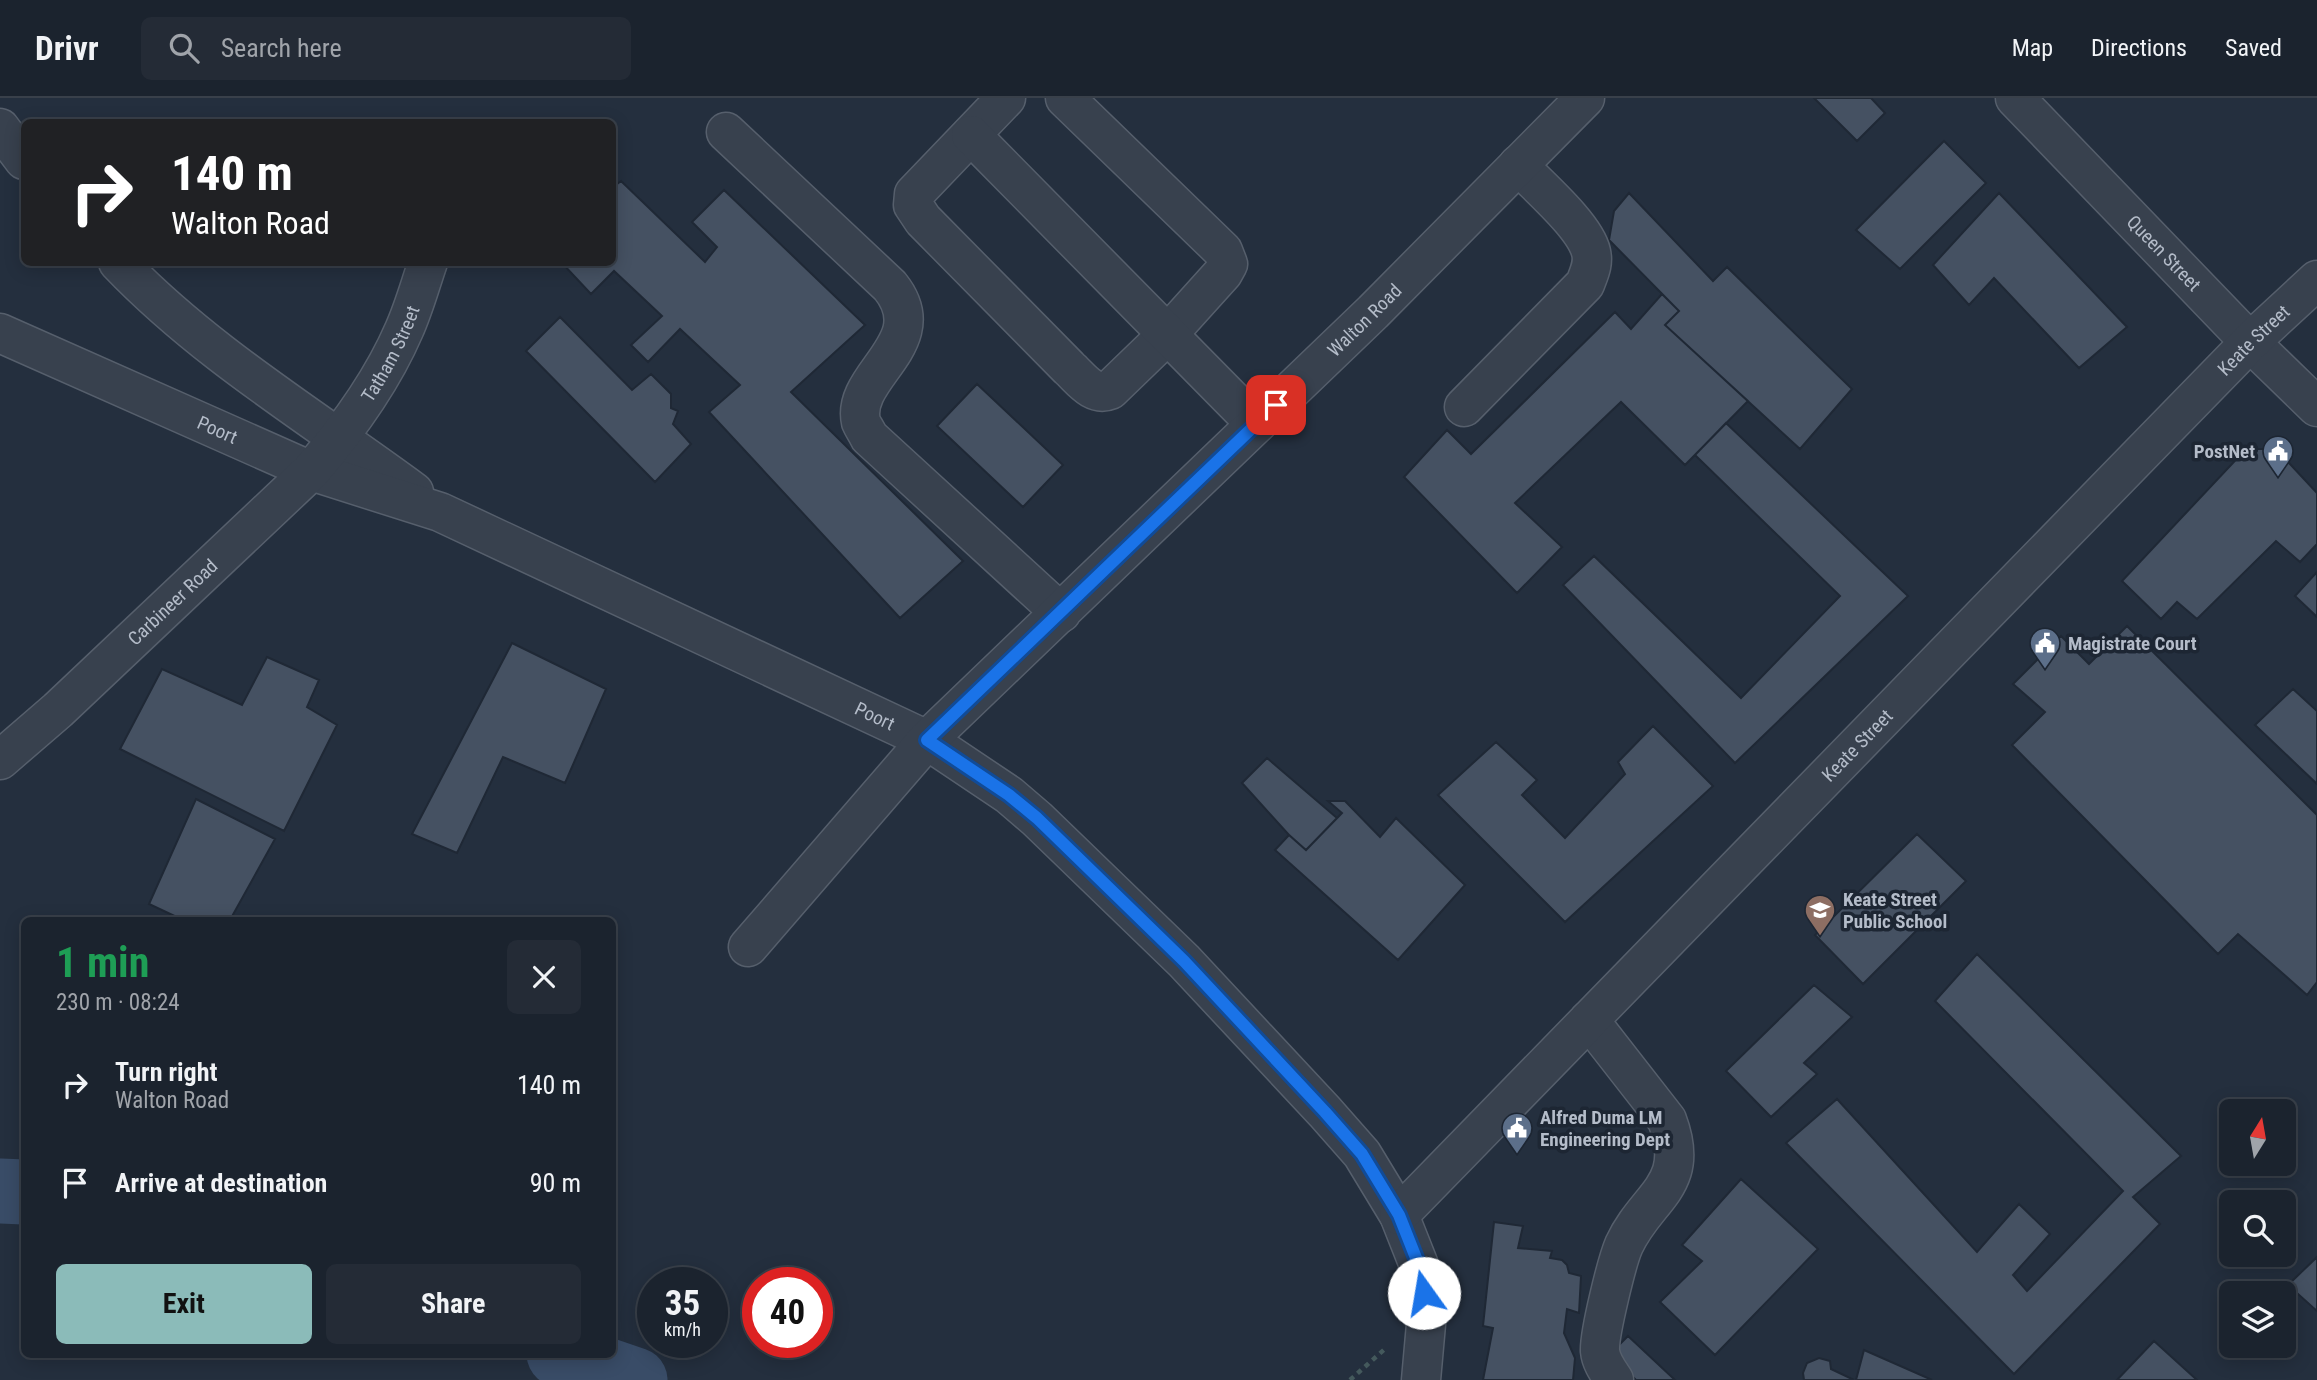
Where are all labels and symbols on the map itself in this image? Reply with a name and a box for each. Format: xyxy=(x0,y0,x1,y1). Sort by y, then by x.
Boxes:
street label: Queen Street xyxy=(2122,210,2206,296)
street label: Walton Road xyxy=(1323,279,1406,362)
street label: Keate Street xyxy=(2213,300,2295,380)
street label: Tatham Street xyxy=(356,303,425,406)
pin xyxy=(1246,375,1306,435)
street label: Poort xyxy=(194,411,241,449)
public building icon: PostNet xyxy=(2261,434,2295,478)
place label: PostNet xyxy=(2194,440,2255,463)
street label: Carbineer Road xyxy=(123,554,222,650)
public building icon: Magistrate Court xyxy=(2028,626,2062,670)
place label: Magistrate Court xyxy=(2068,632,2197,655)
street label: Poort xyxy=(851,697,898,735)
street label: Keate Street xyxy=(1817,705,1897,786)
place label: Keate Street Public School xyxy=(1843,888,1947,933)
school or university icon: Keate Street Public School xyxy=(1803,893,1837,937)
north arrow xyxy=(2219,1099,2296,1176)
place label: Alfred Duma LM Engineering Dept xyxy=(1540,1106,1670,1151)
public building icon: Alfred Duma LM Engineering Dept xyxy=(1500,1111,1534,1155)
position arrow xyxy=(1387,1256,1461,1330)
speed limit sign: 40 xyxy=(742,1267,833,1358)

